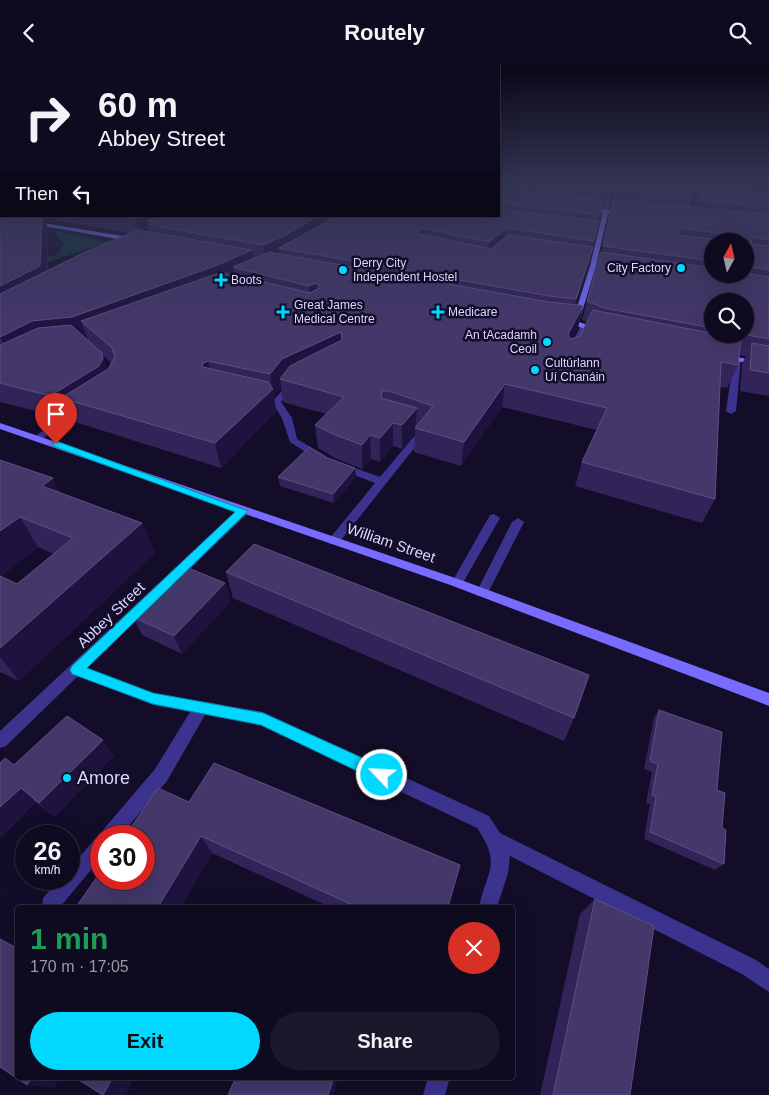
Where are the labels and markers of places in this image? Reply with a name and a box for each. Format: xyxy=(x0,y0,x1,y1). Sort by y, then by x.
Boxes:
place label: Derry City Independent Hostel xyxy=(353,256,457,284)
place label: City Factory xyxy=(607,261,671,275)
marker: City Factory xyxy=(675,262,687,274)
marker: Derry City Independent Hostel xyxy=(337,264,349,276)
place label: Boots xyxy=(231,273,262,287)
marker: Boots xyxy=(215,274,227,286)
place label: Great James Medical Centre xyxy=(294,298,375,326)
marker: Great James Medical Centre xyxy=(276,305,290,319)
place label: Medicare xyxy=(448,305,498,319)
marker: Medicare xyxy=(432,306,444,318)
place label: An tAcadamh Ceoil xyxy=(465,328,537,356)
marker: An tAcadamh Ceoil xyxy=(541,336,553,348)
place label: Cultúrlann Uí Chanáin xyxy=(545,356,605,384)
marker: Cultúrlann Uí Chanáin xyxy=(529,364,541,376)
pin xyxy=(35,393,77,444)
place label: Amore xyxy=(77,768,130,788)
marker: Amore xyxy=(61,772,73,784)

